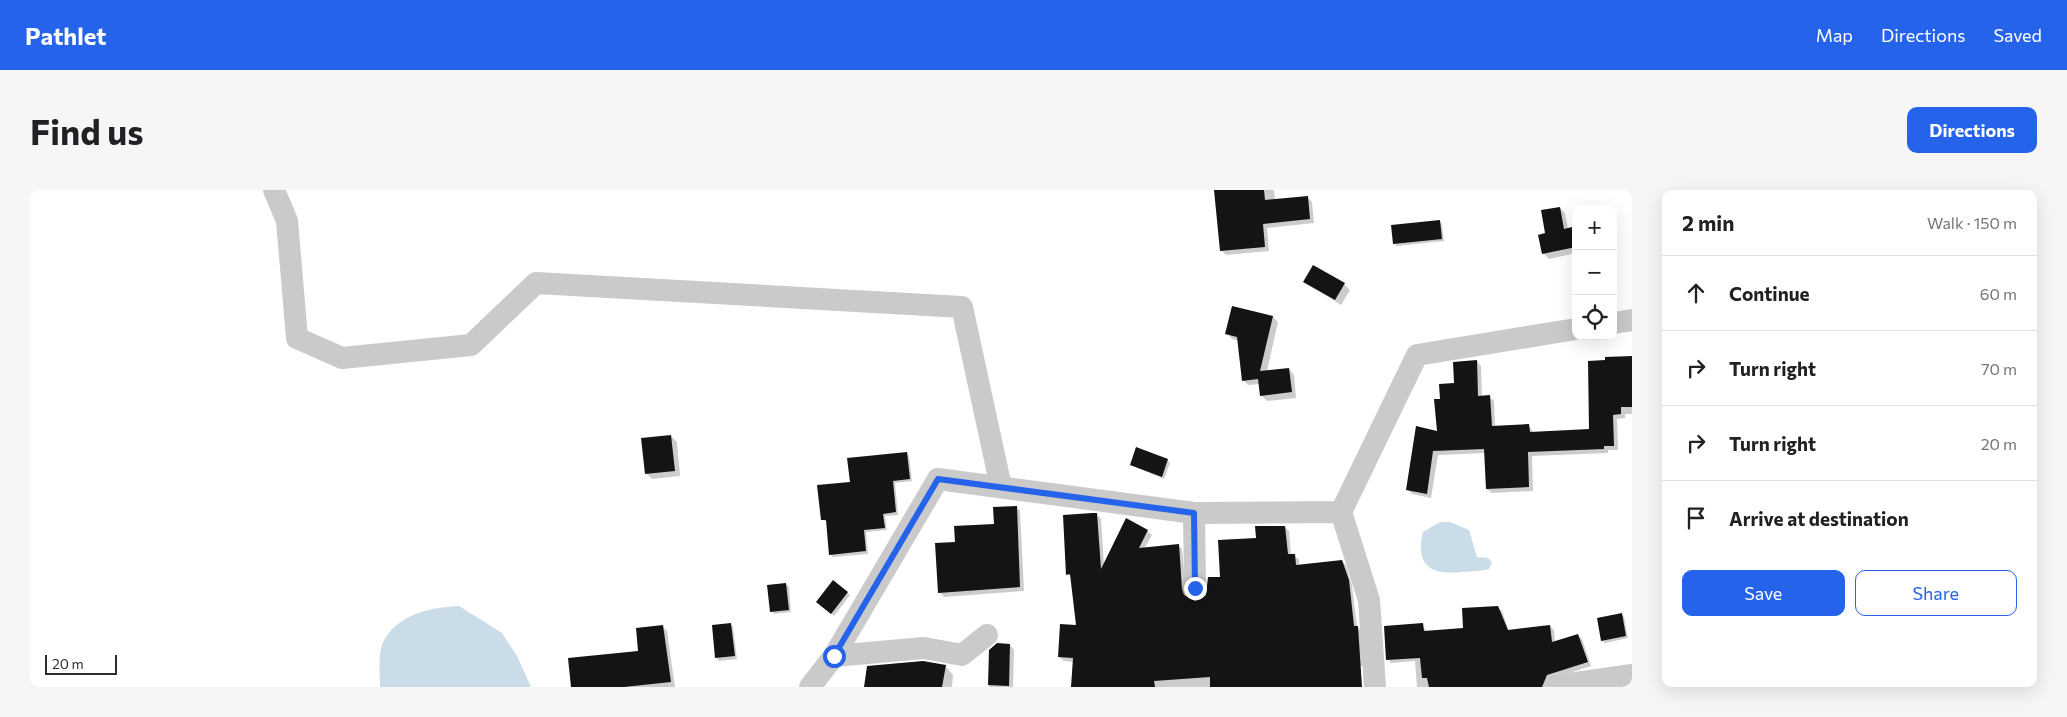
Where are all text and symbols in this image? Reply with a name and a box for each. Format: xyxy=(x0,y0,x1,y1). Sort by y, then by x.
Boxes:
text: Pathlet xyxy=(25,21,106,50)
text: Map xyxy=(1816,24,1853,46)
text: Directions xyxy=(1881,24,1965,46)
text: Saved xyxy=(1993,24,2042,46)
button: Directions xyxy=(1907,107,2037,153)
text: Find us xyxy=(30,109,144,152)
map controls xyxy=(1572,205,1617,340)
button: + xyxy=(1572,205,1617,250)
text: 2 min xyxy=(1682,210,1734,235)
text: Walk · 150 m xyxy=(1927,213,2017,232)
button: − xyxy=(1572,250,1617,295)
icon: ahead xyxy=(1682,279,1710,307)
text: Continue xyxy=(1729,282,1809,305)
text: 60 m xyxy=(1980,284,2017,303)
button: locate xyxy=(1572,295,1617,340)
icon: right xyxy=(1682,354,1710,382)
text: Turn right xyxy=(1729,357,1816,380)
text: 70 m xyxy=(1981,359,2017,378)
icon: right xyxy=(1682,429,1710,457)
text: Turn right xyxy=(1729,432,1816,455)
text: 20 m xyxy=(1981,434,2017,453)
icon: arrive xyxy=(1682,504,1710,532)
text: Arrive at destination xyxy=(1729,507,1909,530)
button: Save xyxy=(1682,570,1845,616)
button: Share xyxy=(1855,570,2017,616)
route end xyxy=(1184,577,1207,600)
route start xyxy=(823,645,846,668)
scale bar xyxy=(45,652,118,675)
text: 20 m xyxy=(52,655,84,672)

